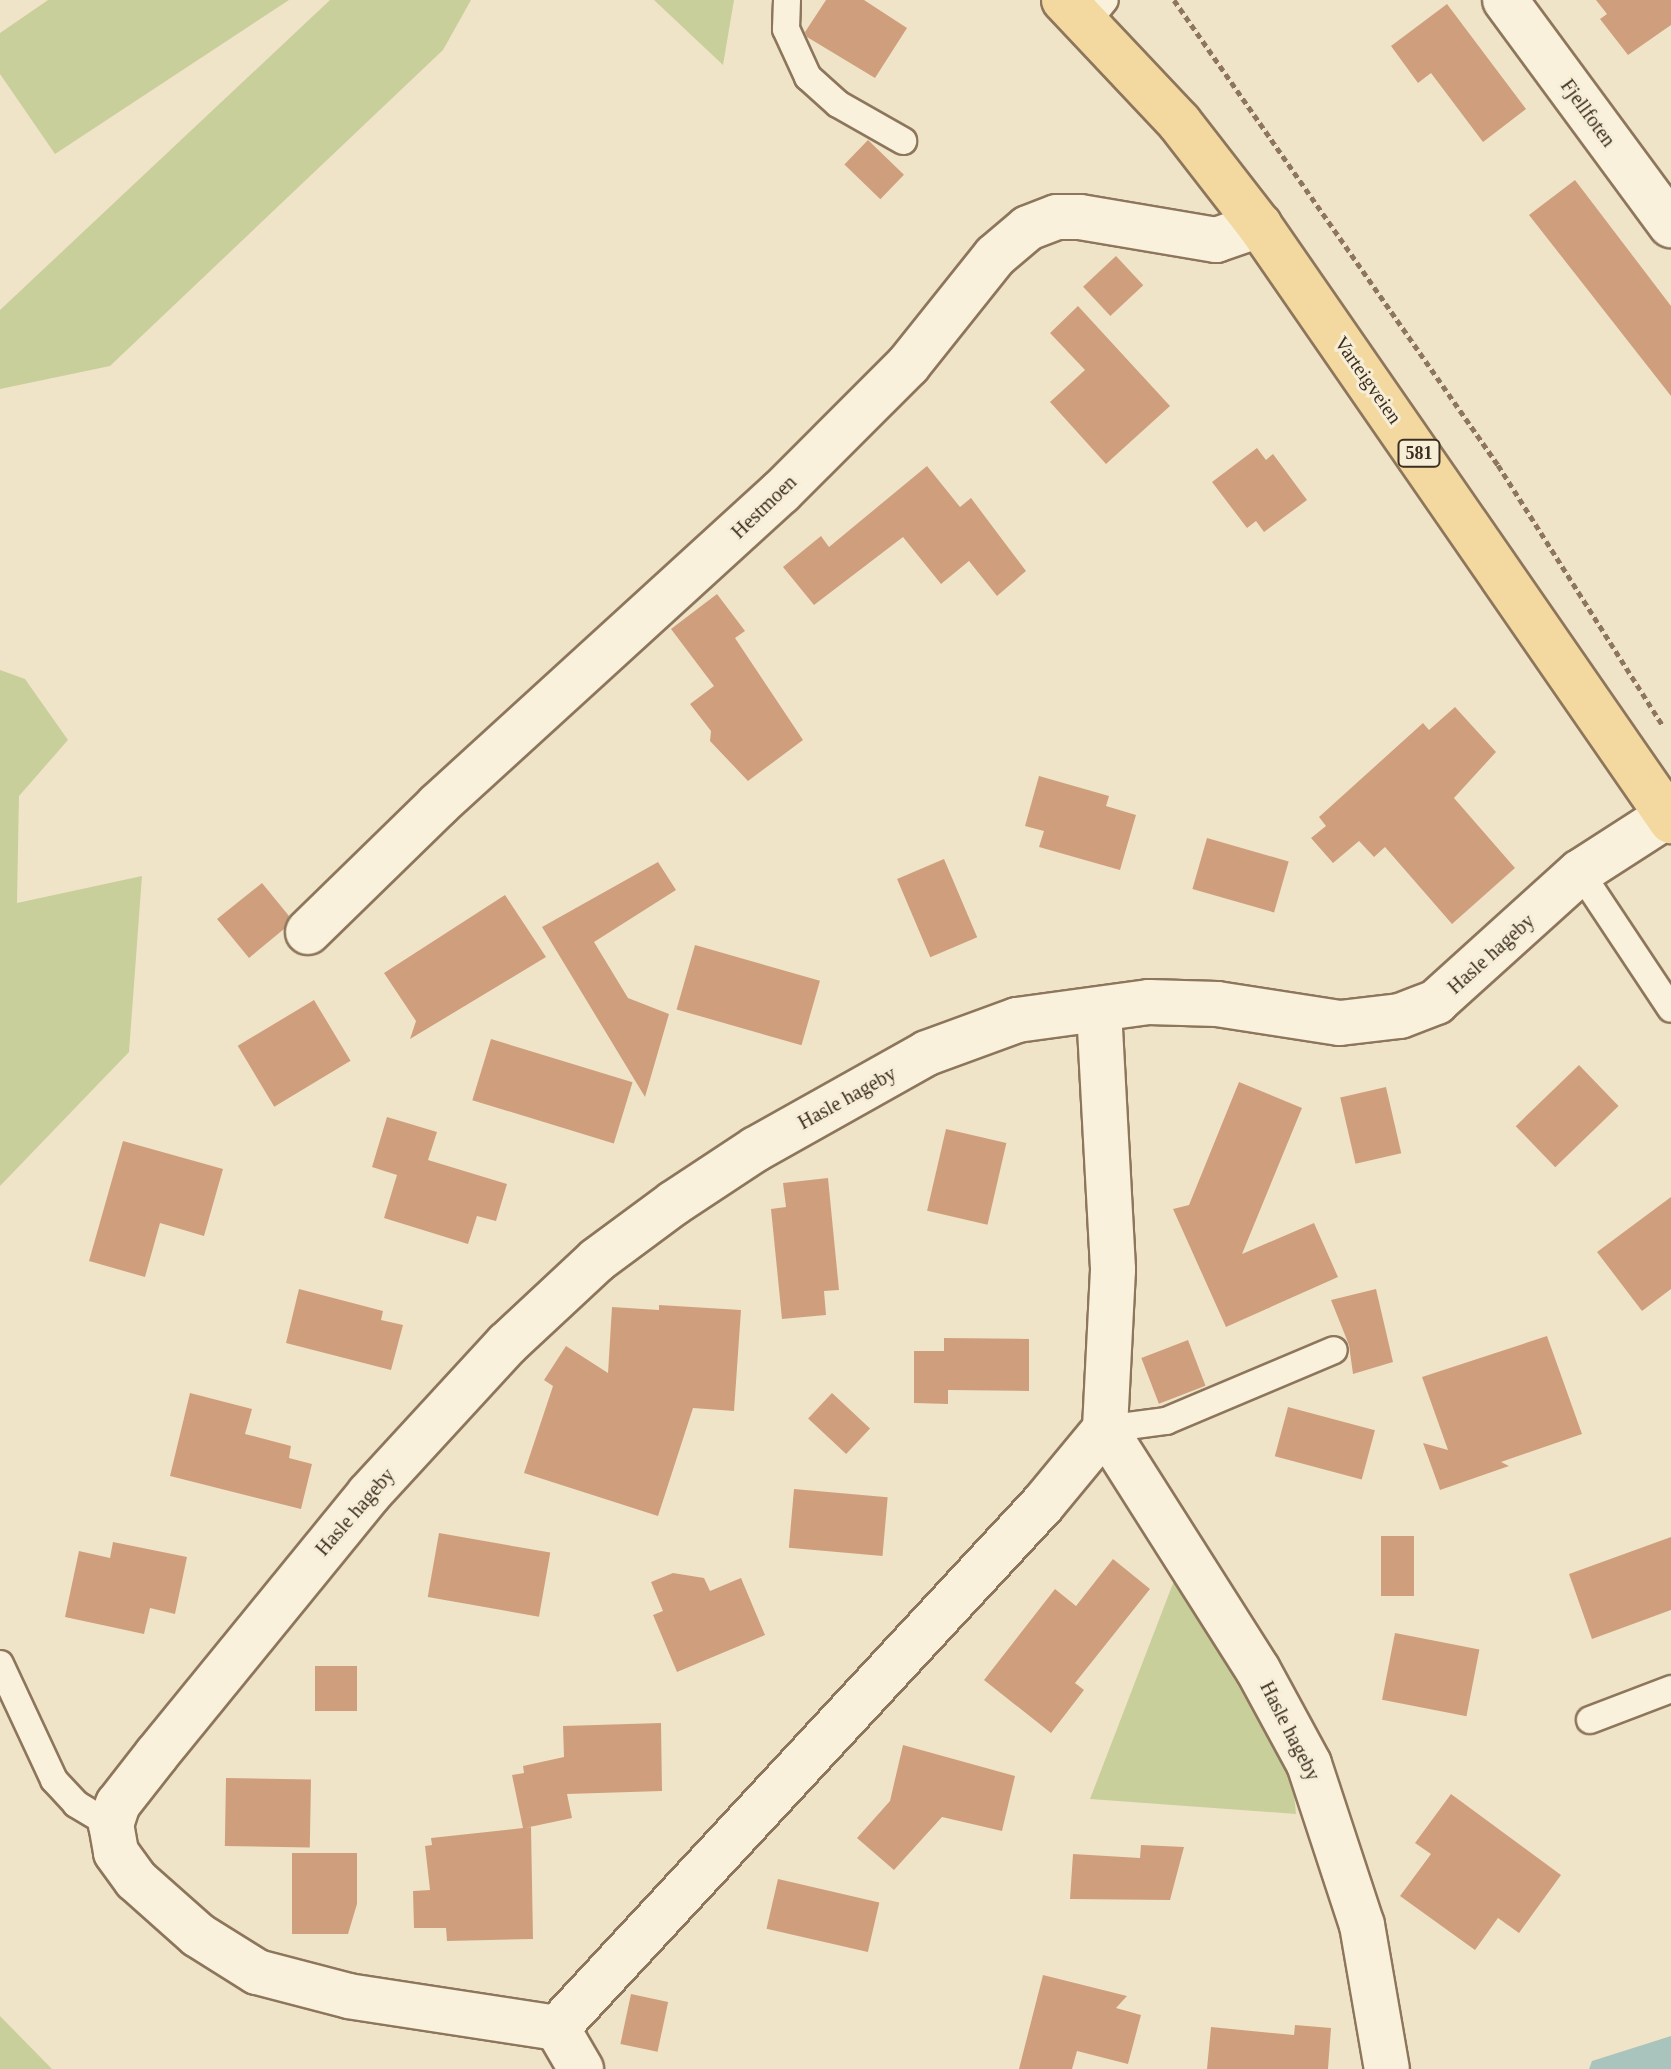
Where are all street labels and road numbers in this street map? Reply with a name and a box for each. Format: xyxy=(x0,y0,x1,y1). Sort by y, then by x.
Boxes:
street label: Fjellfoten xyxy=(1555,74,1621,152)
street label: Varteigveien xyxy=(1329,332,1407,428)
road number: 581 xyxy=(1397,439,1441,467)
street label: Hestmoen xyxy=(726,470,802,544)
street label: Hasle hageby xyxy=(1443,909,1539,999)
street label: Hasle hageby xyxy=(794,1061,900,1135)
street label: Hasle hageby xyxy=(310,1463,400,1561)
street label: Hasle hageby xyxy=(1255,1677,1325,1785)

